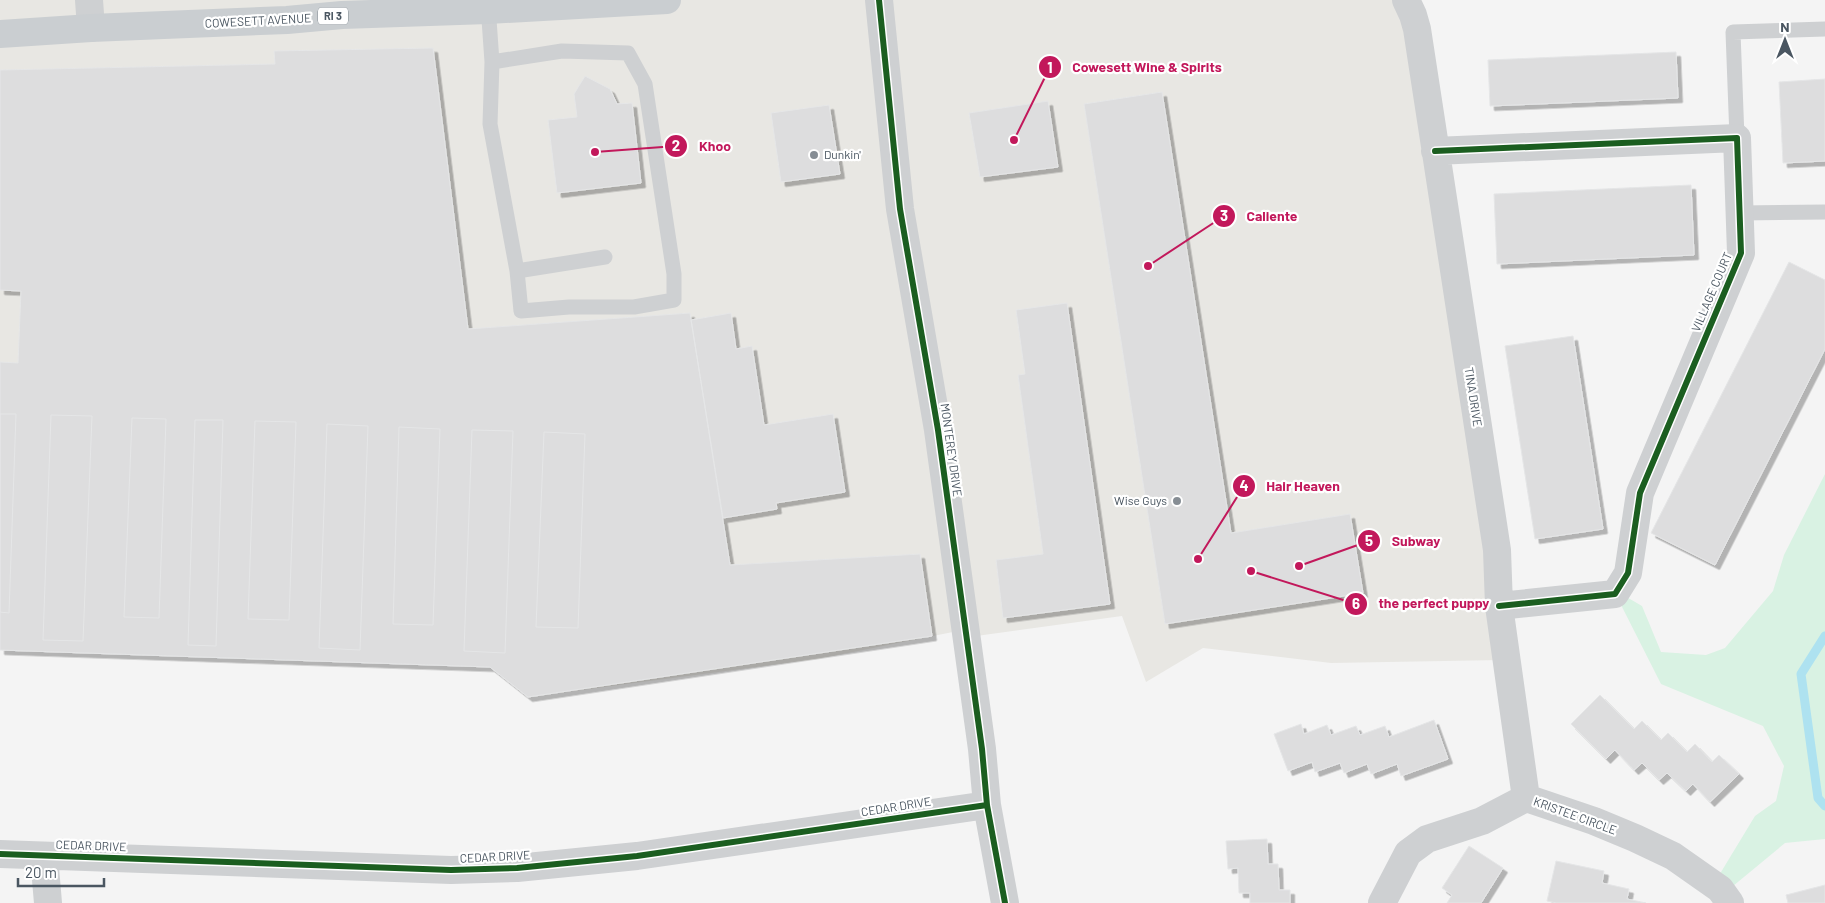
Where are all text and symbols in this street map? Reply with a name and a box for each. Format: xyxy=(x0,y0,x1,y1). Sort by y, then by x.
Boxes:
road number: RI 3 xyxy=(318,8,348,24)
street label: COWESETT AVENUE xyxy=(204,10,312,30)
north arrow xyxy=(1760,15,1810,65)
text: N xyxy=(1780,18,1790,35)
callout: Cowesett Wine & Spirits xyxy=(1038,53,1232,82)
text: 1 xyxy=(1047,58,1053,76)
text: Cowesett Wine & Spirits xyxy=(1072,58,1222,75)
callout: Khoo xyxy=(664,132,741,161)
text: 2 xyxy=(672,136,680,154)
text: Khoo xyxy=(699,137,731,154)
place label: Dunkin' xyxy=(824,147,861,161)
marker: Dunkin' xyxy=(808,149,820,161)
callout: Caliente xyxy=(1212,201,1308,230)
text: 3 xyxy=(1220,206,1228,224)
text: Caliente xyxy=(1246,207,1298,224)
street label: VILLAGE COURT xyxy=(1688,250,1734,334)
street label: TINA DRIVE xyxy=(1462,366,1486,427)
street label: MONTEREY DRIVE xyxy=(939,402,965,497)
callout: Hair Heaven xyxy=(1232,471,1350,500)
text: 4 xyxy=(1239,476,1249,494)
text: Hair Heaven xyxy=(1266,477,1340,494)
place label: Wise Guys xyxy=(1114,493,1167,507)
marker: Wise Guys xyxy=(1171,495,1183,507)
callout: Subway xyxy=(1357,526,1450,555)
text: 5 xyxy=(1365,531,1373,549)
text: Subway xyxy=(1392,532,1440,549)
callout: the perfect puppy xyxy=(1343,589,1499,618)
text: 6 xyxy=(1352,594,1360,612)
text: the perfect puppy xyxy=(1379,594,1489,611)
street label: CEDAR DRIVE xyxy=(860,794,932,818)
street label: KRISTEE CIRCLE xyxy=(1532,794,1619,837)
street label: CEDAR DRIVE xyxy=(55,837,127,853)
street label: CEDAR DRIVE xyxy=(459,847,531,865)
scale bar xyxy=(18,856,104,888)
text: 20 m xyxy=(25,863,57,881)

